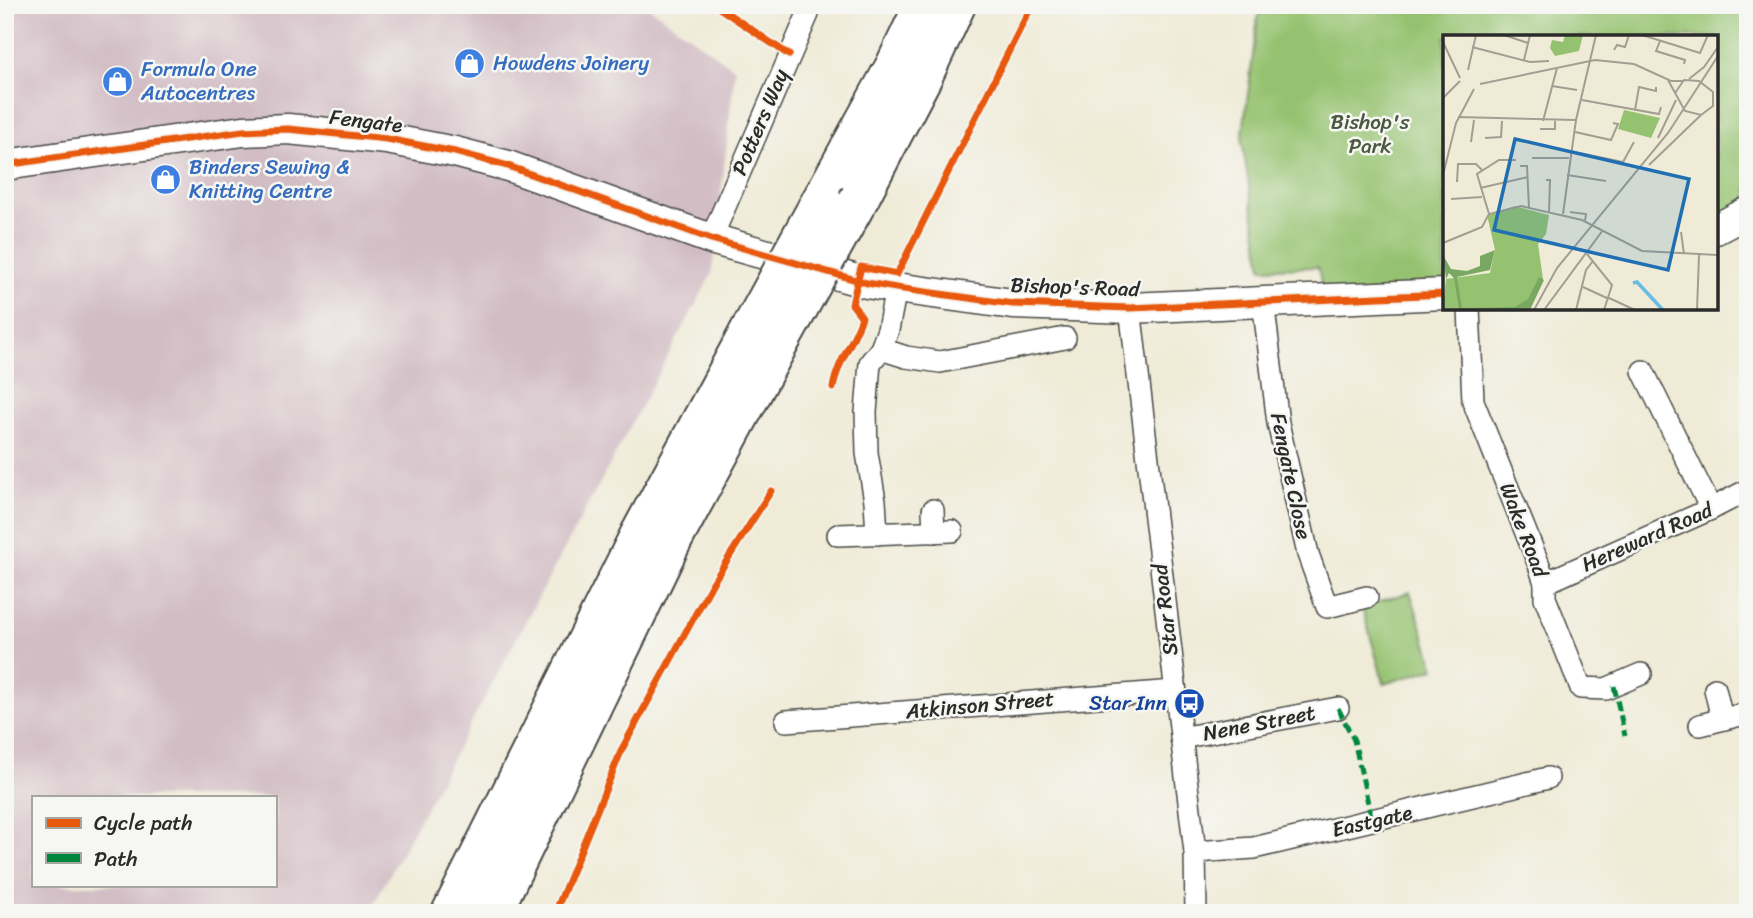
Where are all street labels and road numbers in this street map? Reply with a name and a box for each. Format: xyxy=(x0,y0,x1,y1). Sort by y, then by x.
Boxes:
street label: Potters Way xyxy=(720,62,800,181)
street label: Fengate xyxy=(327,98,405,144)
street label: Bishop's Road xyxy=(1010,266,1142,308)
street label: Fengate Close xyxy=(1259,409,1323,543)
street label: Wake Road xyxy=(1489,477,1560,585)
street label: Hereward Road xyxy=(1575,490,1721,583)
street label: Star Road xyxy=(1140,560,1189,658)
street label: Atkinson Street xyxy=(903,680,1056,730)
street label: Nene Street xyxy=(1199,693,1319,753)
street label: Eastgate xyxy=(1328,793,1416,849)

